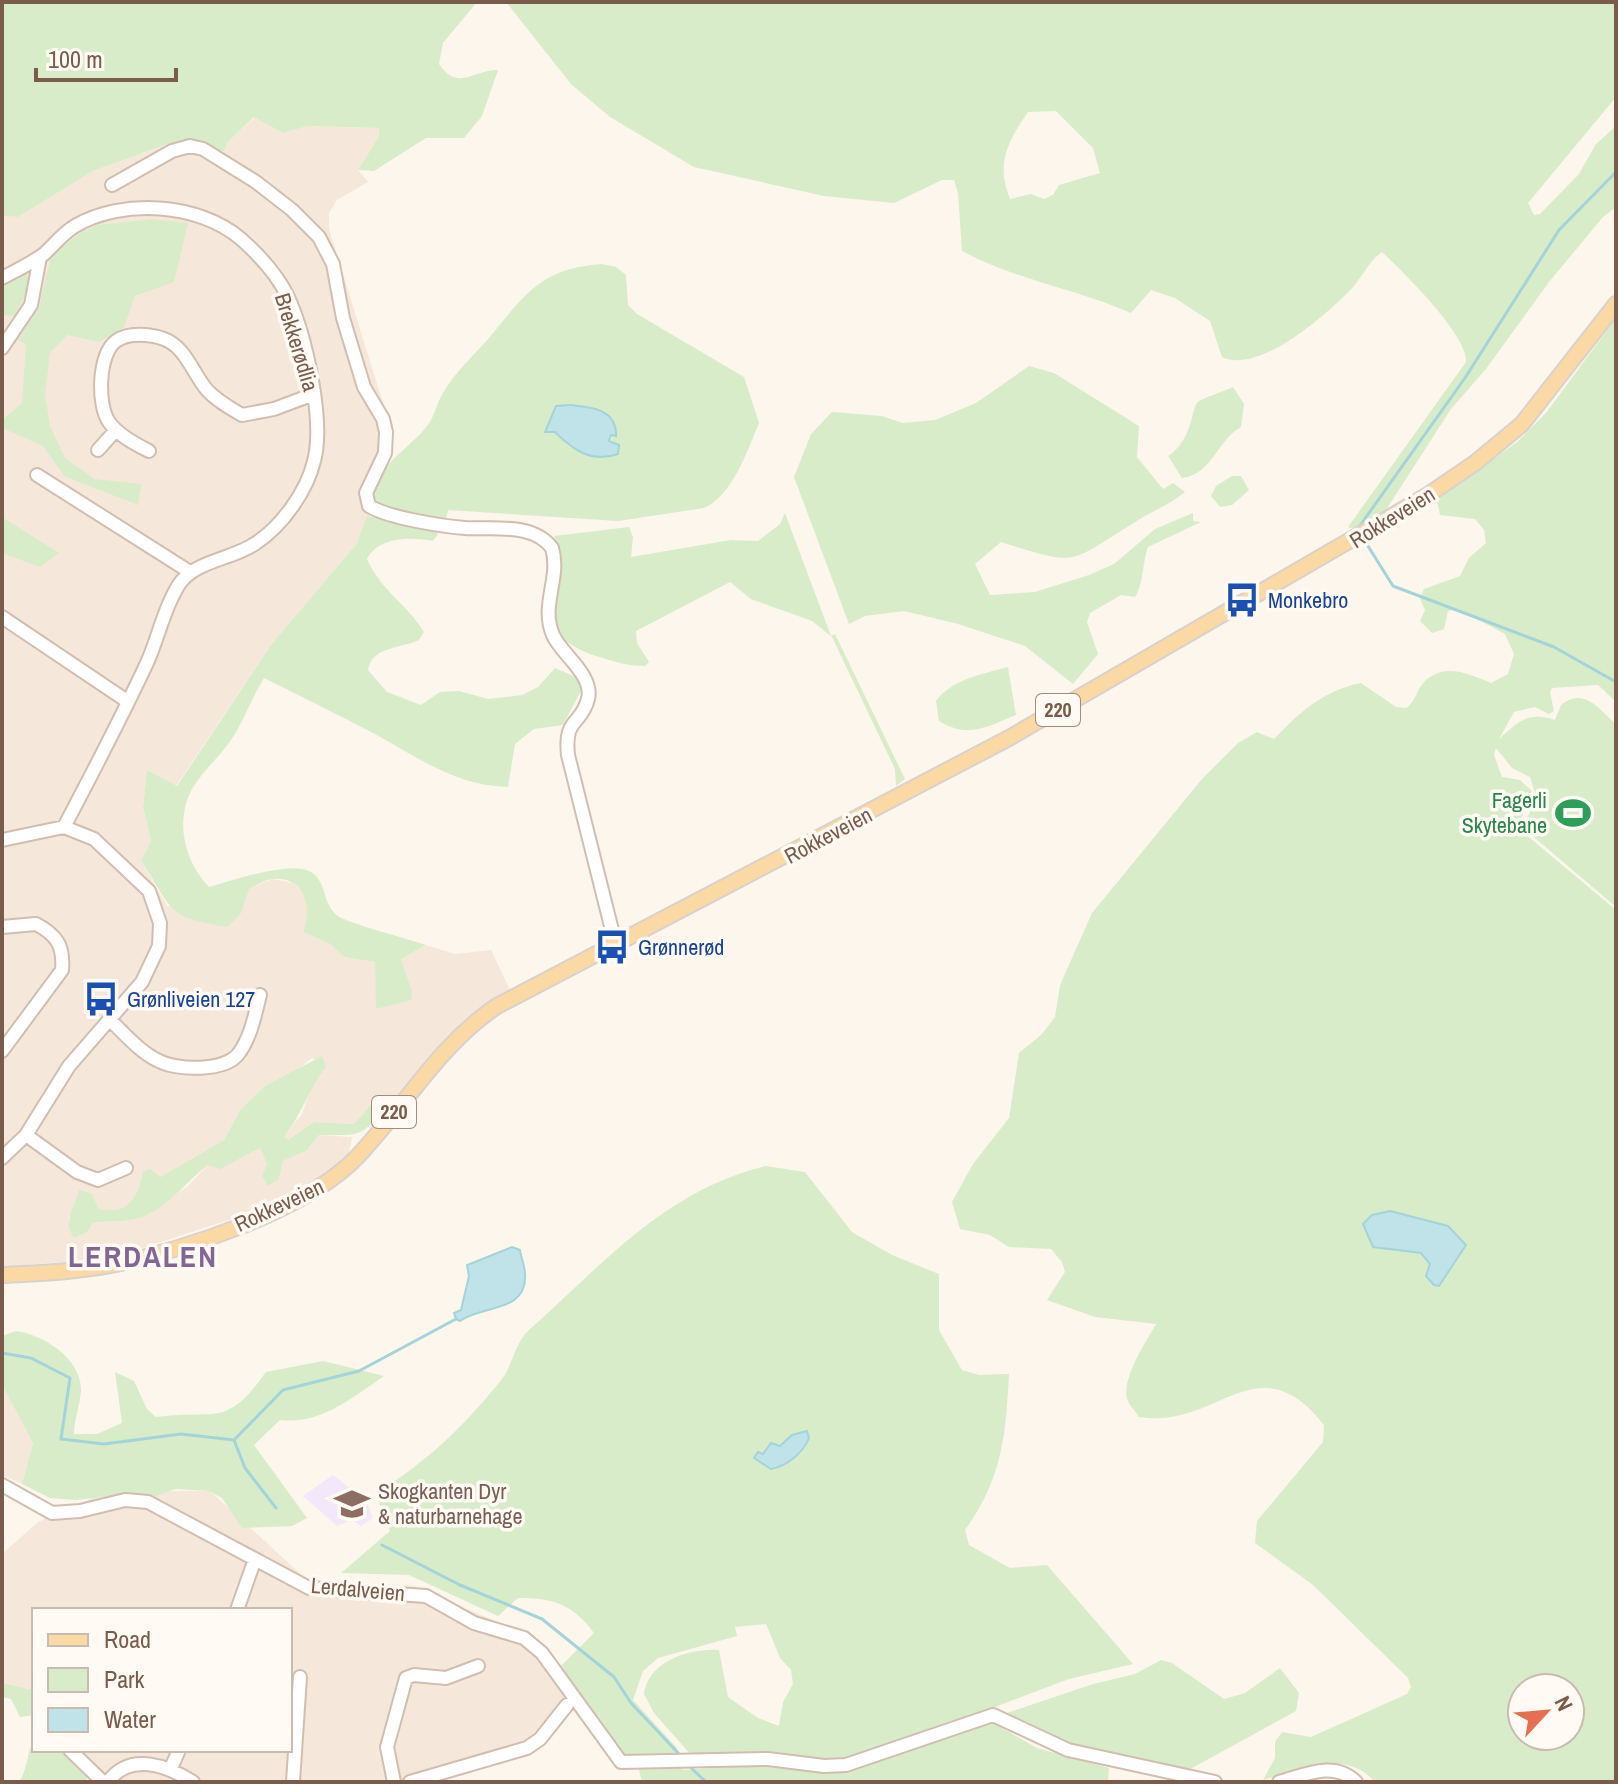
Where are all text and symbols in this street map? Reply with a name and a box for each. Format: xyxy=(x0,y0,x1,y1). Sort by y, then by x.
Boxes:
scale bar xyxy=(36,32,176,82)
text: 100 m xyxy=(48,43,103,75)
street label: Brekkerødlia xyxy=(268,289,326,395)
street label: Rokkeveien xyxy=(1344,479,1440,555)
bus stop icon: Monkebro xyxy=(1223,581,1261,619)
place label: Monkebro xyxy=(1268,585,1348,615)
road number: 220 xyxy=(1036,694,1080,726)
place label: Fagerli Skytebane xyxy=(1462,785,1547,840)
sports icon: Fagerli Skytebane xyxy=(1554,794,1592,832)
street label: Rokkeveien xyxy=(779,799,877,871)
bus stop icon: Grønnerød xyxy=(593,928,631,966)
place label: Grønnerød xyxy=(638,932,724,962)
bus stop icon: Grønliveien 127 xyxy=(82,980,120,1018)
place label: Grønliveien 127 xyxy=(127,984,255,1014)
road number: 220 xyxy=(372,1096,416,1128)
street label: Rokkeveien xyxy=(229,1171,329,1239)
district label: LERDALEN xyxy=(68,1236,218,1276)
place label: Skogkanten Dyr & naturbarnehage xyxy=(378,1476,522,1531)
school or university icon: Skogkanten Dyr & naturbarnehage xyxy=(333,1485,371,1523)
street label: Lerdalveien xyxy=(310,1570,406,1608)
legend xyxy=(32,1608,292,1752)
text: Road xyxy=(104,1623,151,1655)
text: Park xyxy=(104,1663,145,1695)
north arrow xyxy=(1506,1672,1586,1752)
text: N xyxy=(1548,1691,1580,1716)
text: Water xyxy=(104,1703,156,1735)

